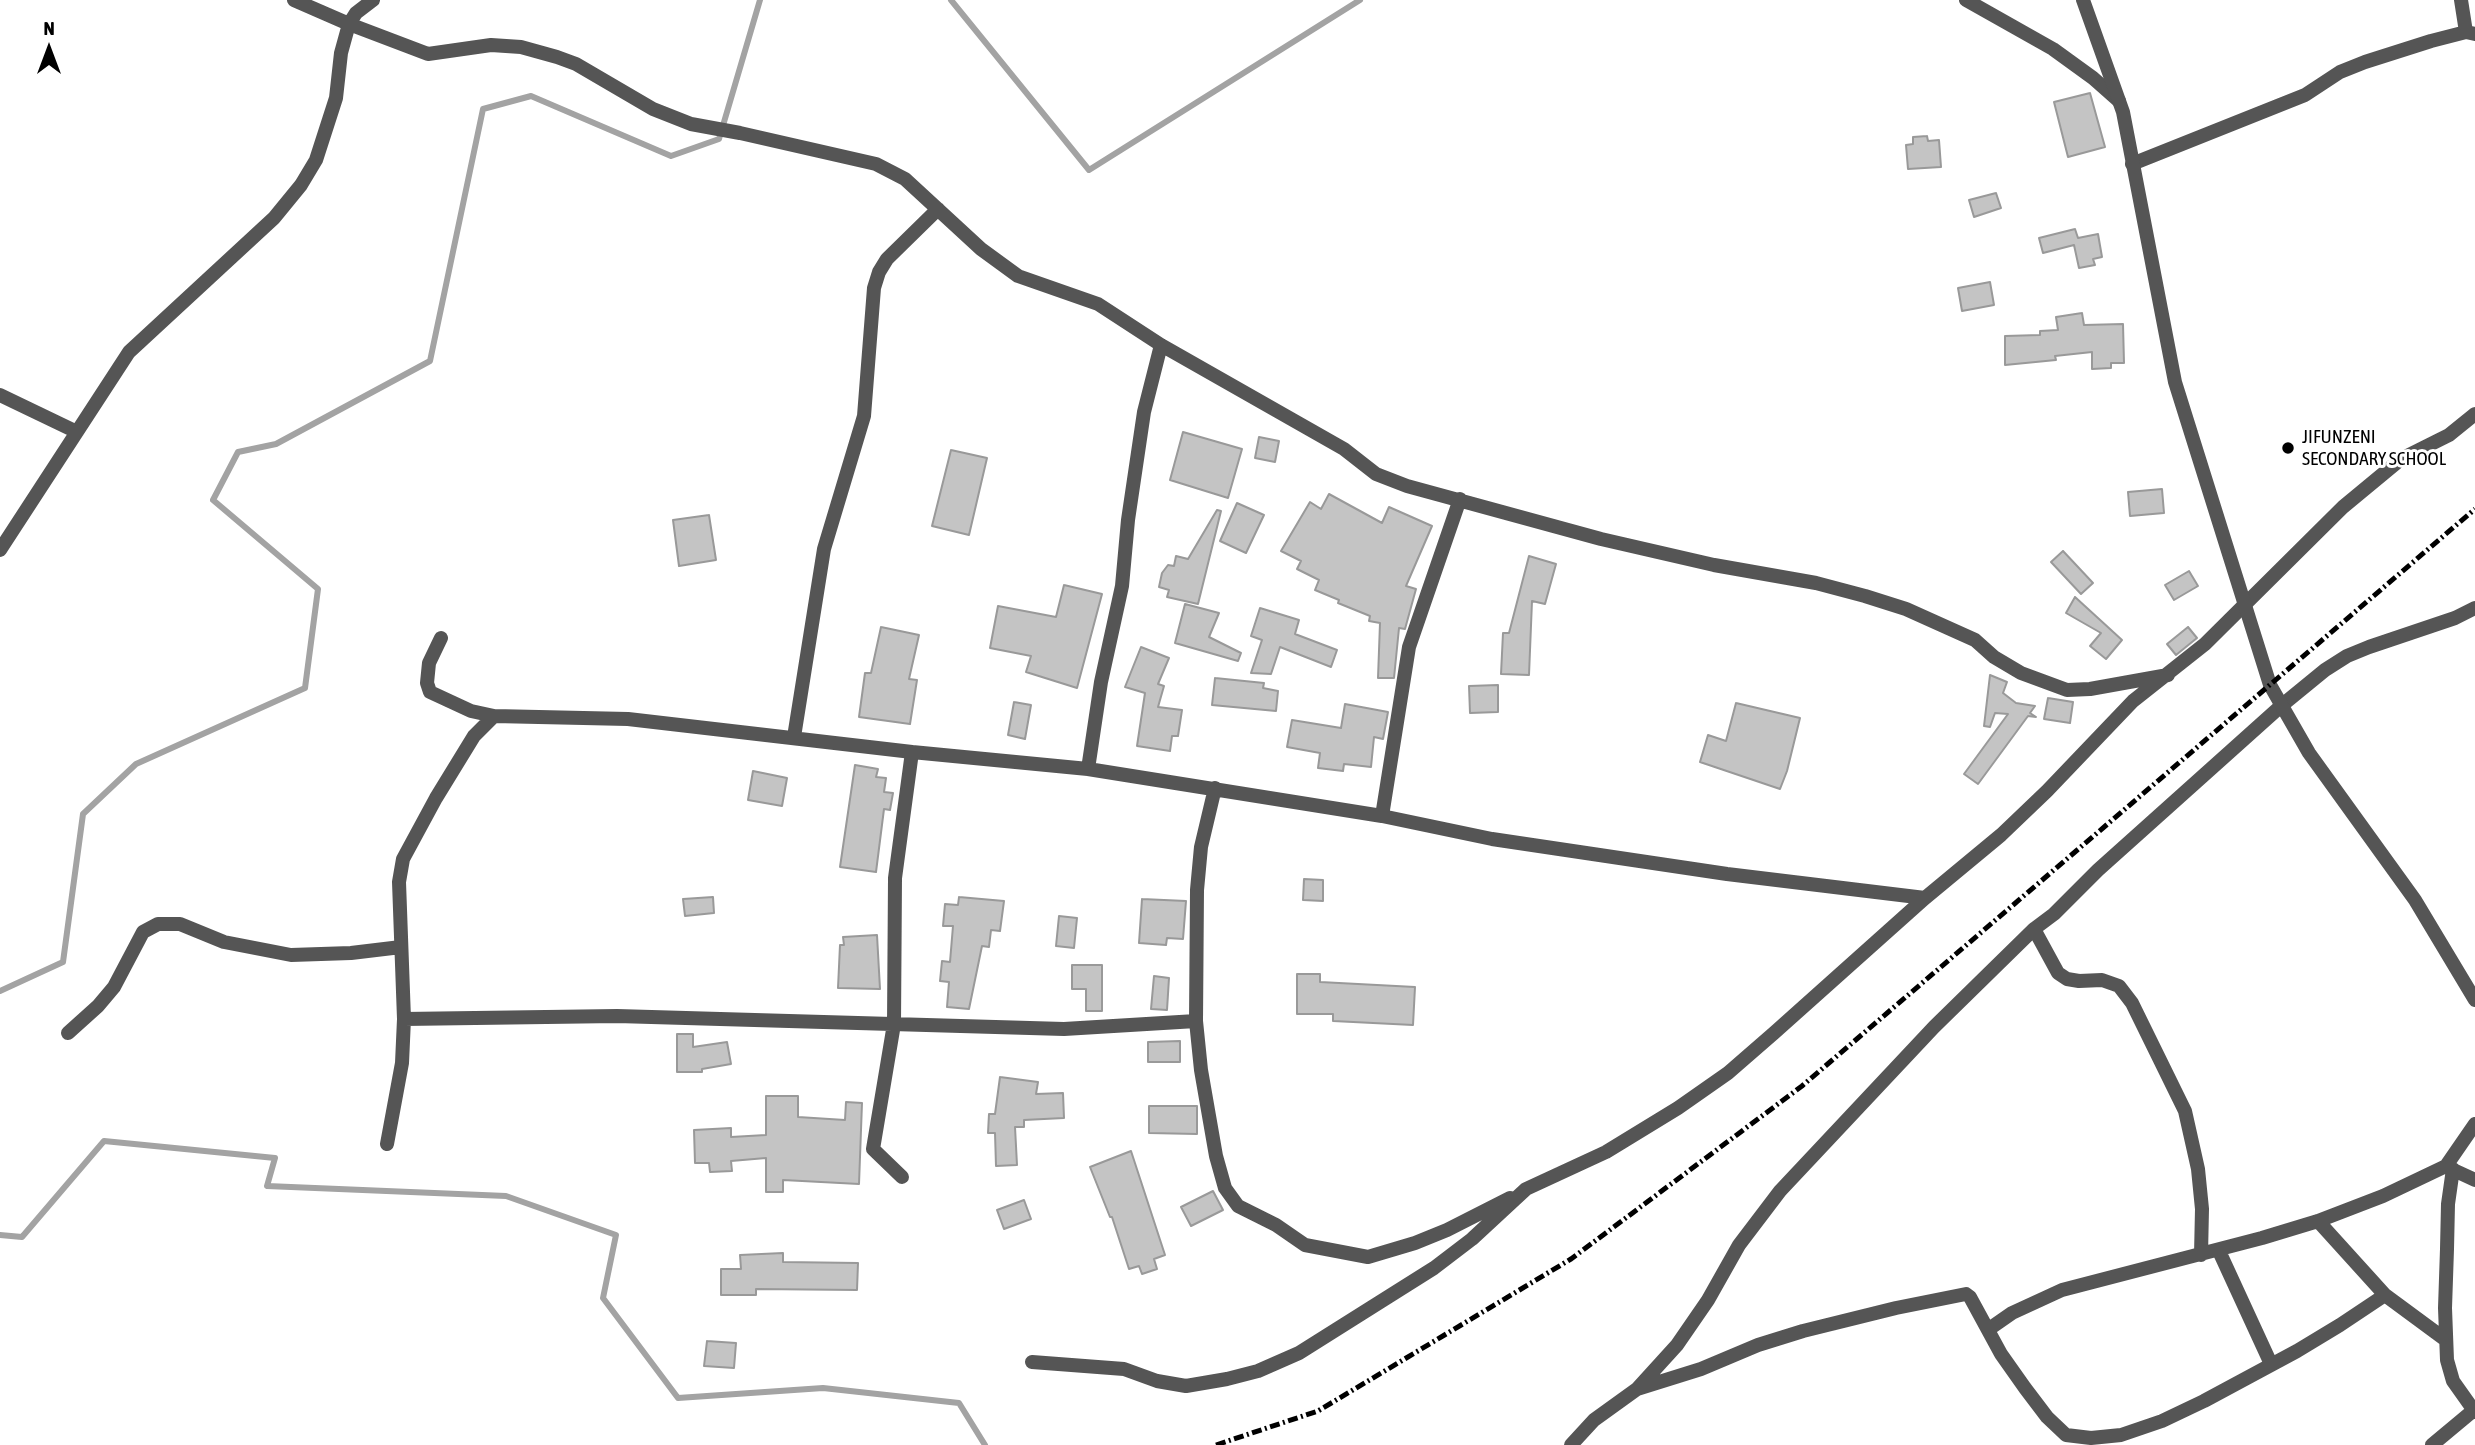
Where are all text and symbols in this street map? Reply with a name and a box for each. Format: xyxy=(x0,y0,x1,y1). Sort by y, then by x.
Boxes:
north arrow xyxy=(14,14,84,84)
text: N xyxy=(43,17,55,39)
place label: JIFUNZENI SECONDARY SCHOOL xyxy=(2302,426,2446,470)
marker: JIFUNZENI SECONDARY SCHOOL xyxy=(2280,440,2296,456)

